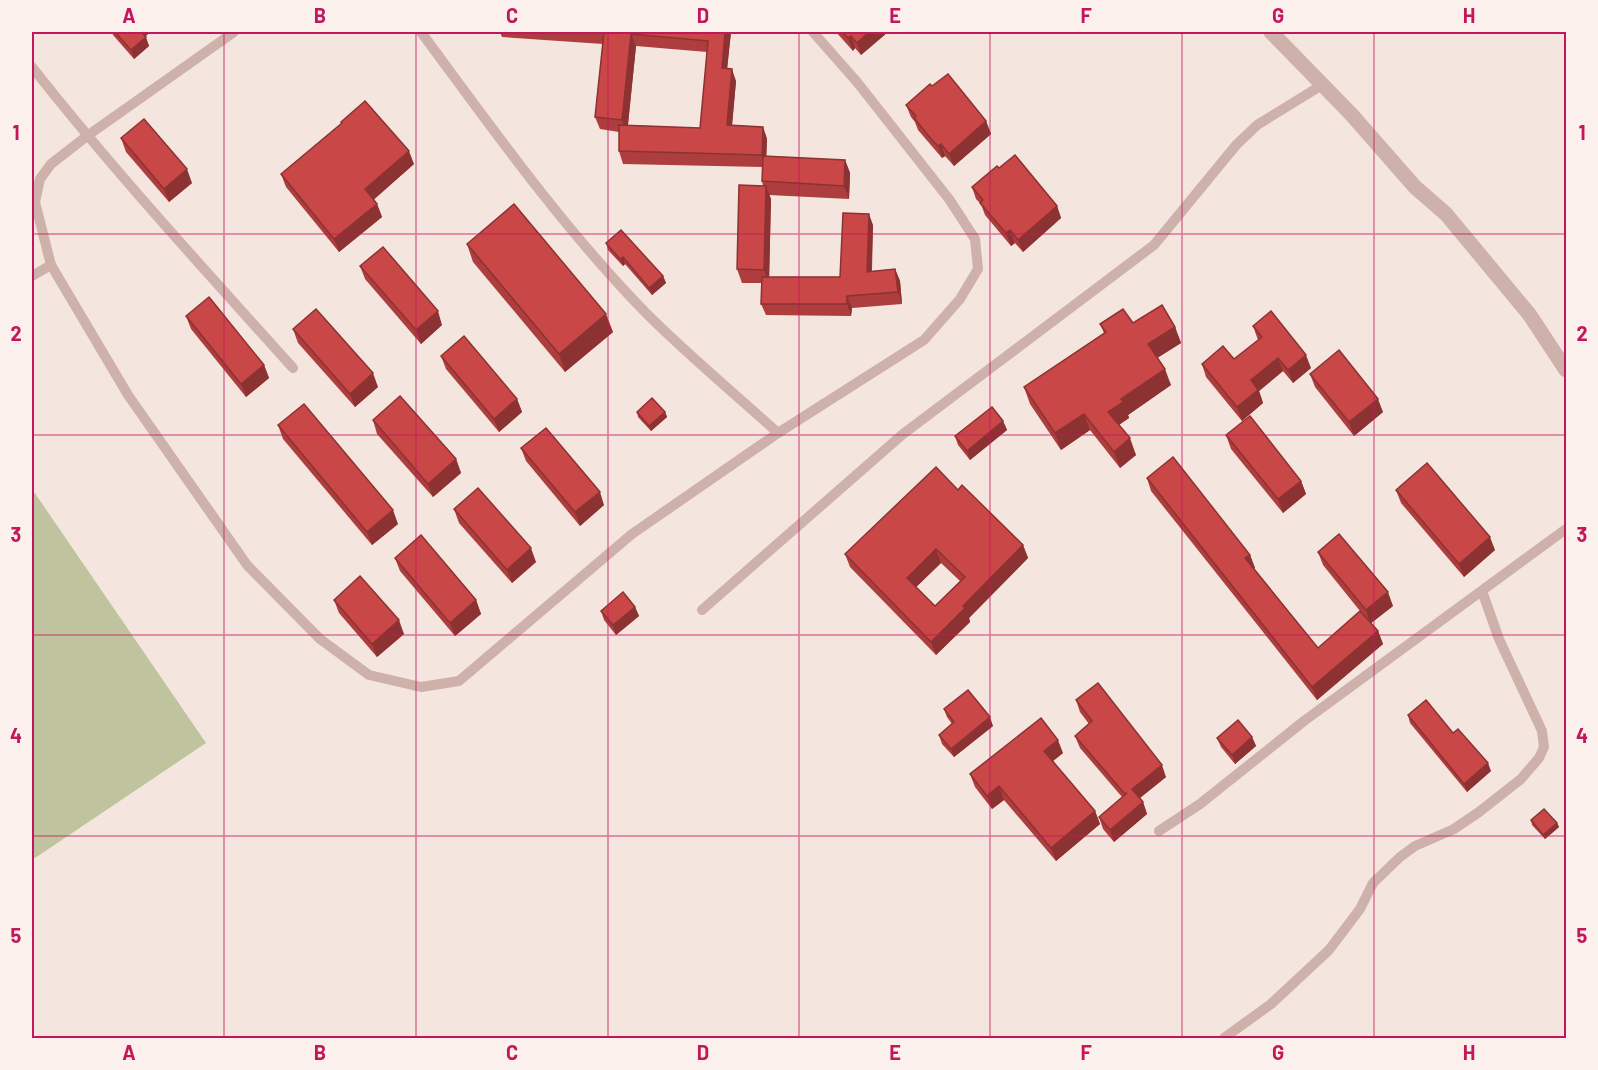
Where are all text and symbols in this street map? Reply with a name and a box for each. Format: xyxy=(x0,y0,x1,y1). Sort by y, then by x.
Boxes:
text: A xyxy=(122,3,136,27)
text: B xyxy=(314,3,326,27)
text: C xyxy=(506,3,518,27)
text: D xyxy=(697,3,709,27)
text: E xyxy=(889,3,901,27)
text: F xyxy=(1080,3,1092,27)
text: G xyxy=(1272,3,1284,27)
text: H xyxy=(1463,3,1475,27)
text: 1 xyxy=(12,120,20,144)
text: 1 xyxy=(1578,120,1586,144)
text: 2 xyxy=(10,321,22,345)
text: 2 xyxy=(1576,321,1588,345)
text: 3 xyxy=(11,522,21,546)
text: 3 xyxy=(1577,522,1587,546)
text: 4 xyxy=(10,723,22,747)
text: 4 xyxy=(1576,723,1588,747)
text: 5 xyxy=(11,923,22,947)
text: 5 xyxy=(1577,923,1588,947)
text: A xyxy=(122,1040,136,1064)
text: B xyxy=(314,1040,326,1064)
text: C xyxy=(506,1040,518,1064)
text: D xyxy=(697,1040,709,1064)
text: E xyxy=(889,1040,901,1064)
text: F xyxy=(1080,1040,1092,1064)
text: G xyxy=(1272,1040,1284,1064)
text: H xyxy=(1463,1040,1475,1064)

